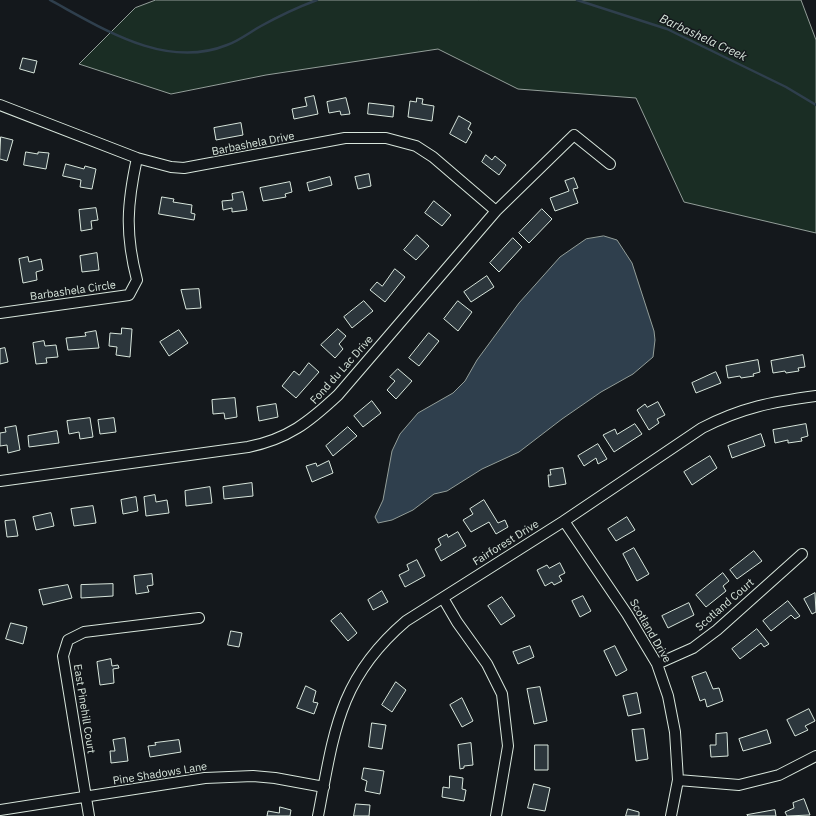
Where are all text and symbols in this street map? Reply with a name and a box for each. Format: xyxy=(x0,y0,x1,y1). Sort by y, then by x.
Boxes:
water label: Barbashela Creek xyxy=(657,12,749,64)
street label: Barbashela Drive xyxy=(211,130,295,158)
street label: Barbashela Circle xyxy=(29,278,117,304)
street label: Fond du Lac Drive xyxy=(308,333,376,407)
street label: Fairforest Drive xyxy=(471,517,541,569)
street label: Scotland Court xyxy=(693,576,757,634)
street label: Scotland Drive xyxy=(626,597,674,665)
street label: East Pinehill Court xyxy=(70,663,98,755)
street label: Pine Shadows Lane xyxy=(112,760,208,788)

